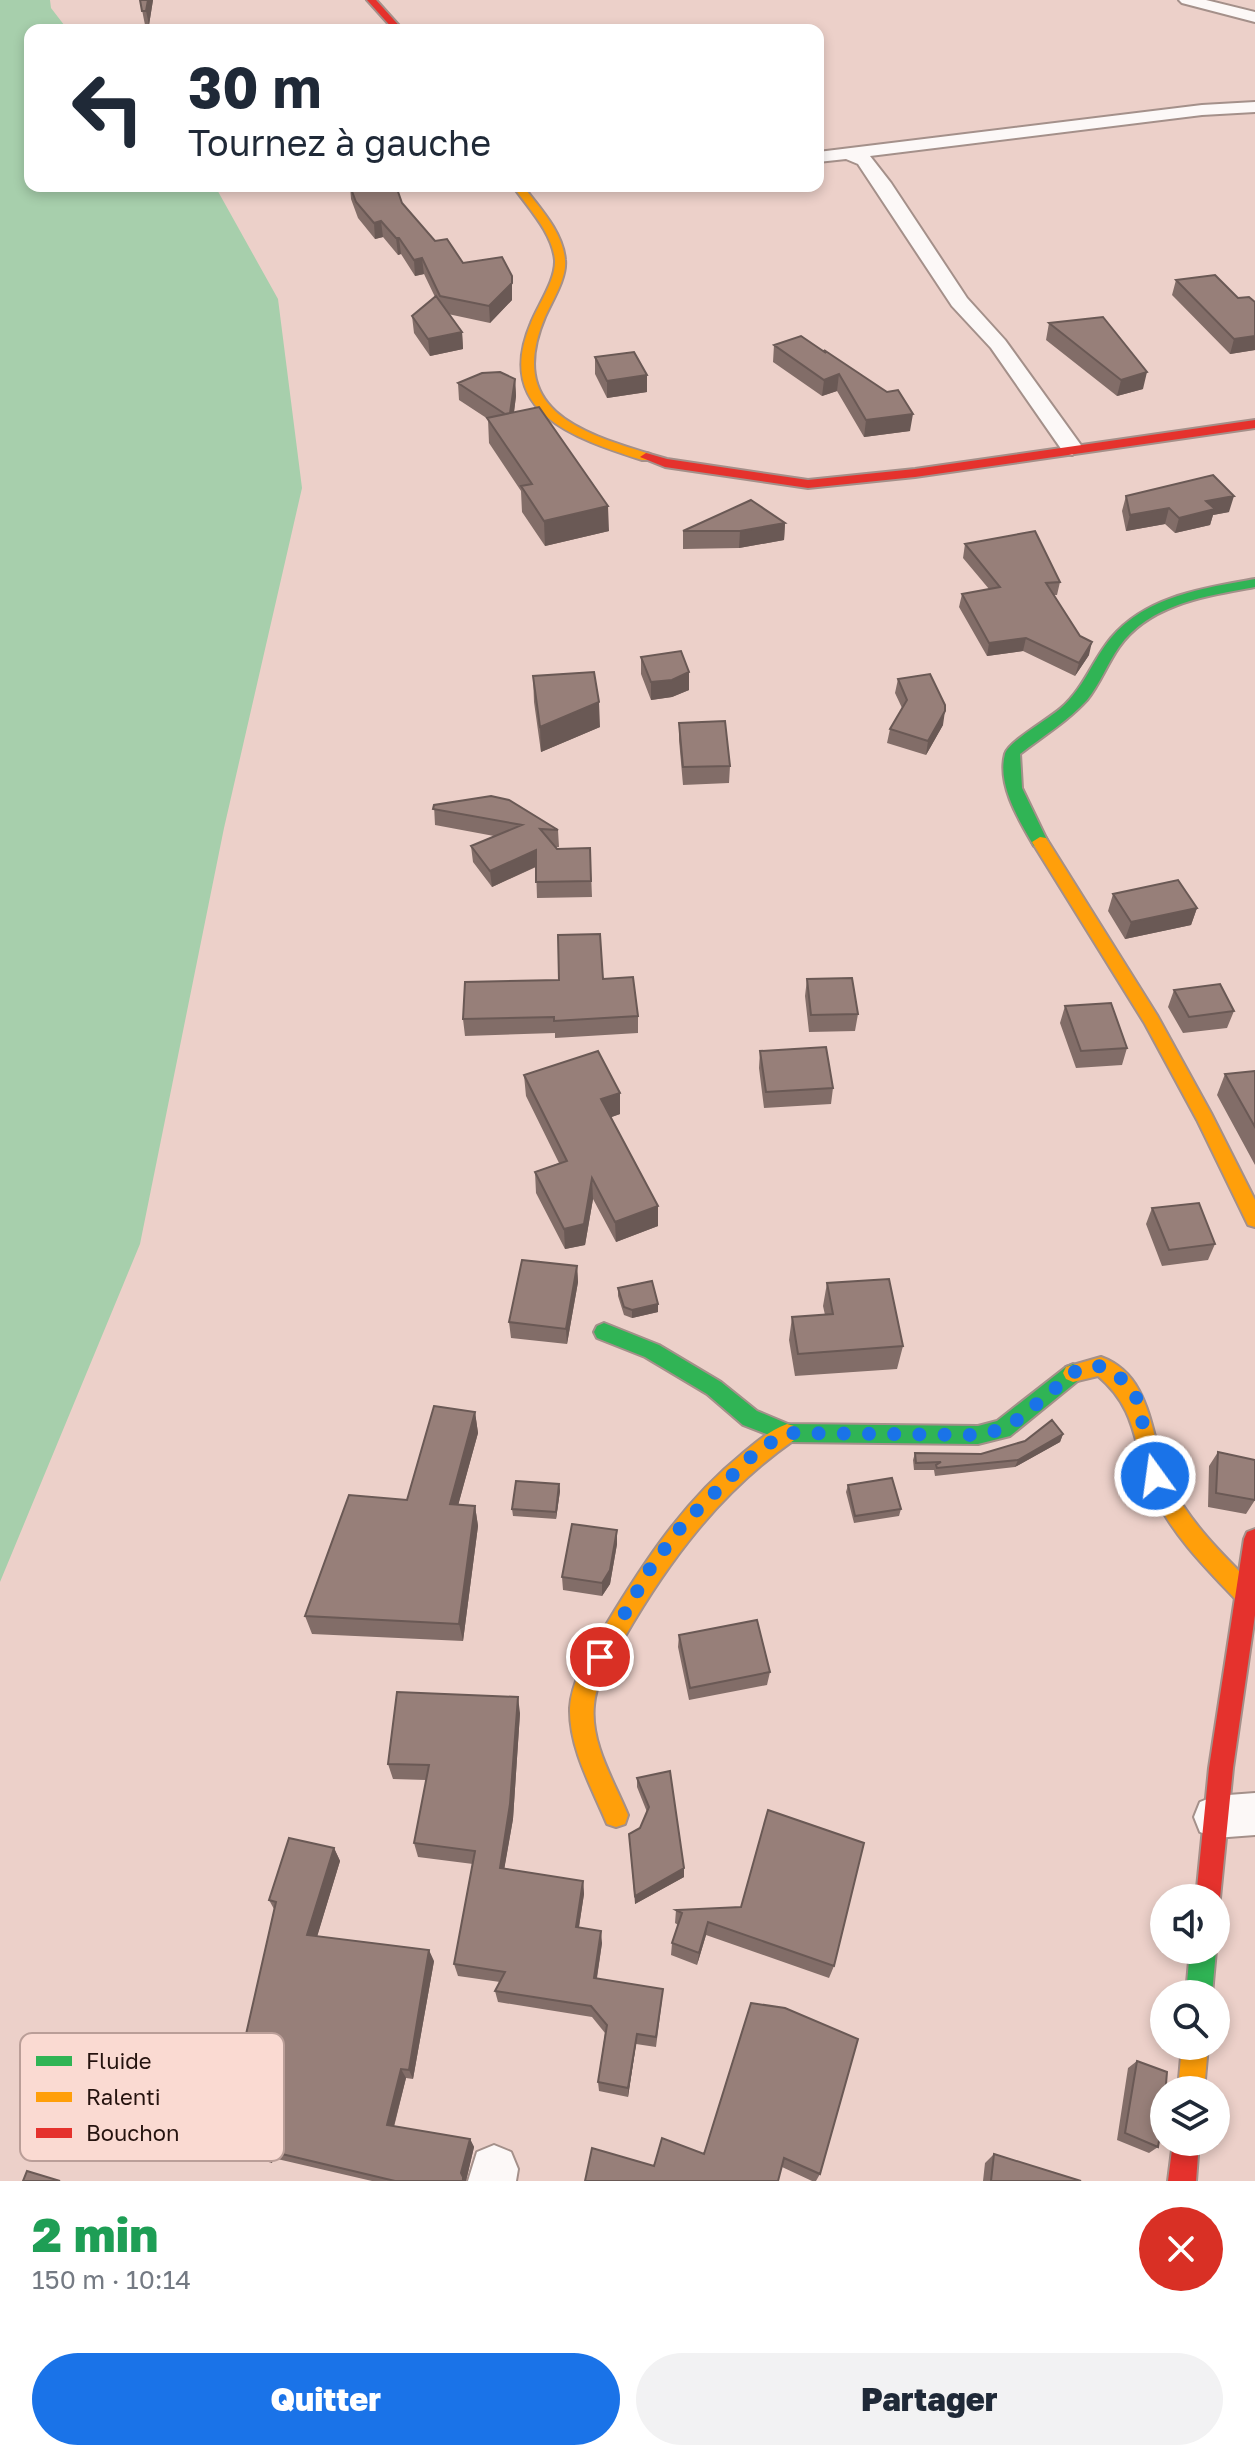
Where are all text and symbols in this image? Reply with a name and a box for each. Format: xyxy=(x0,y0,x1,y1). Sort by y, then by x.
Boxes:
text: 30 m xyxy=(188,53,322,120)
icon: left xyxy=(56,56,160,160)
text: Tournez à gauche xyxy=(188,121,491,164)
position arrow xyxy=(1113,1434,1197,1518)
pin xyxy=(566,1623,634,1691)
icon: arrive xyxy=(578,1635,622,1679)
map controls xyxy=(1150,1884,1230,2156)
button: sound xyxy=(1150,1884,1230,1964)
button: search xyxy=(1150,1980,1230,2060)
legend xyxy=(20,2033,284,2161)
text: Fluide xyxy=(86,2047,152,2074)
button: layers xyxy=(1150,2076,1230,2156)
text: Ralenti xyxy=(86,2083,161,2110)
text: Bouchon xyxy=(86,2119,180,2146)
text: 2 min xyxy=(32,2205,158,2263)
button: close xyxy=(1139,2207,1223,2291)
text: 150 m · 10:14 xyxy=(32,2264,191,2295)
button: Quitter xyxy=(32,2353,620,2445)
button: Partager xyxy=(636,2353,1223,2445)

